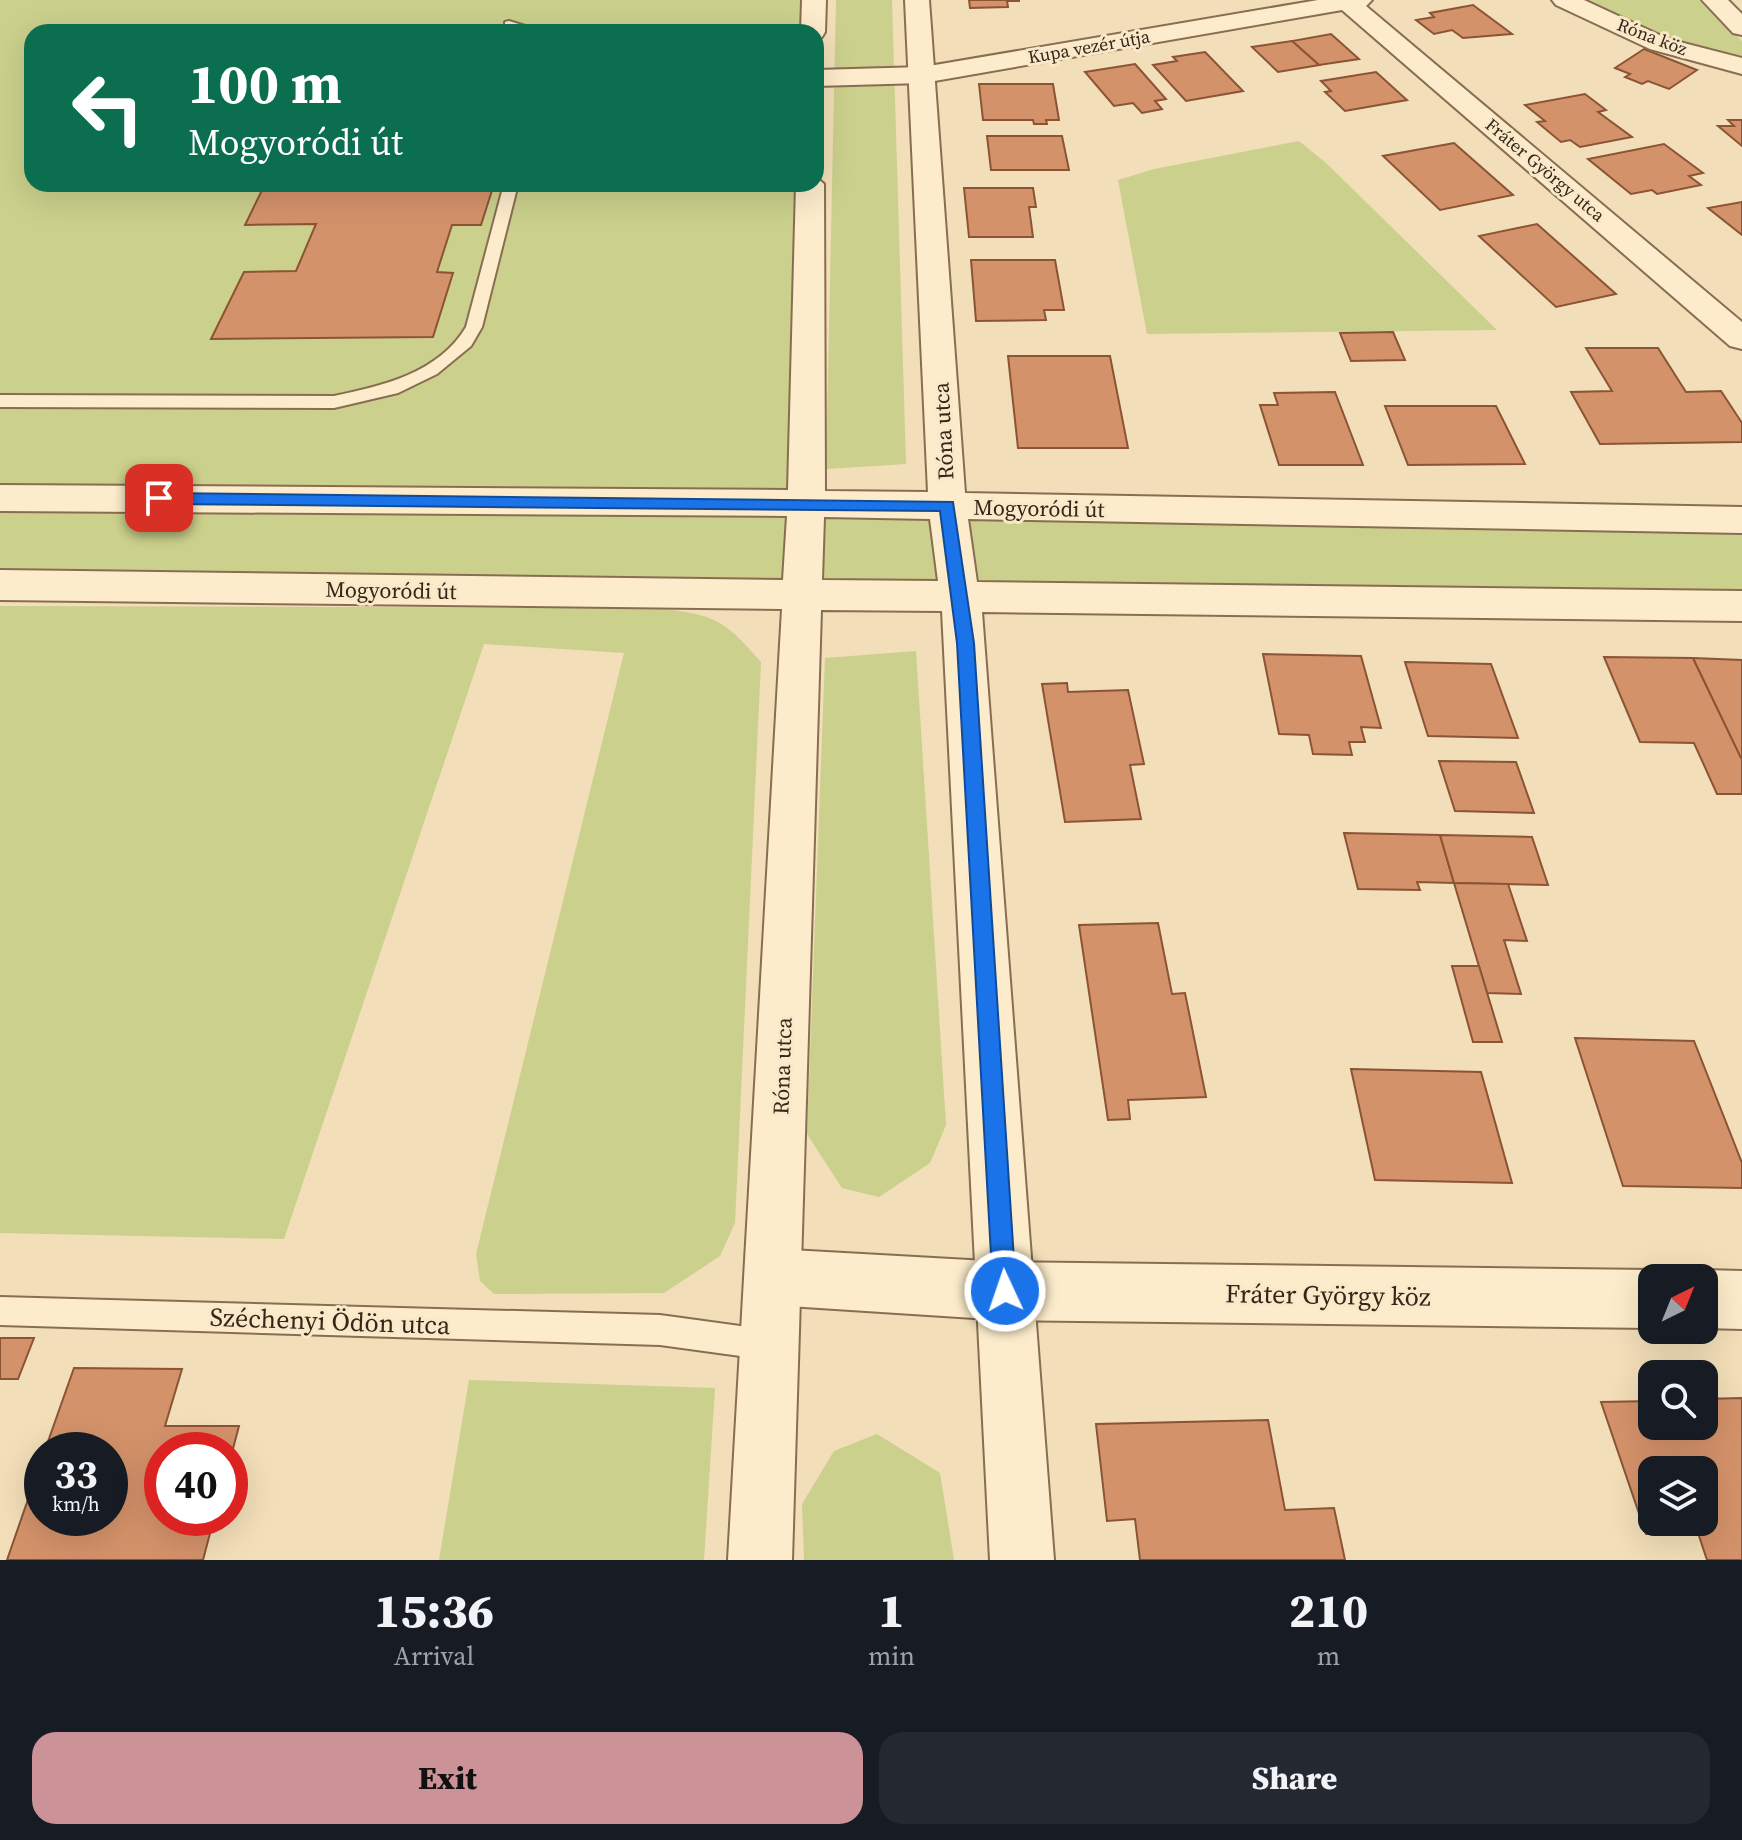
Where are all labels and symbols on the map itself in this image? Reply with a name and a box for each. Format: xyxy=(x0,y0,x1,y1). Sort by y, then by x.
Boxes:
street label: Róna köz xyxy=(1613,12,1691,61)
street label: Kupa vezér útja xyxy=(1026,23,1153,70)
street label: Fráter György utca xyxy=(1480,112,1611,228)
street label: Róna utca xyxy=(925,381,961,481)
pin xyxy=(125,464,193,532)
street label: Mogyoródi út xyxy=(973,492,1106,524)
street label: Mogyoródi út xyxy=(325,574,458,606)
street label: Róna utca xyxy=(765,1016,799,1115)
position arrow xyxy=(963,1249,1047,1333)
north arrow xyxy=(1638,1264,1718,1344)
street label: Fráter György köz xyxy=(1225,1275,1431,1315)
street label: Széchenyi Ödön utca xyxy=(209,1299,452,1343)
speed limit sign: 40 xyxy=(144,1432,248,1536)

